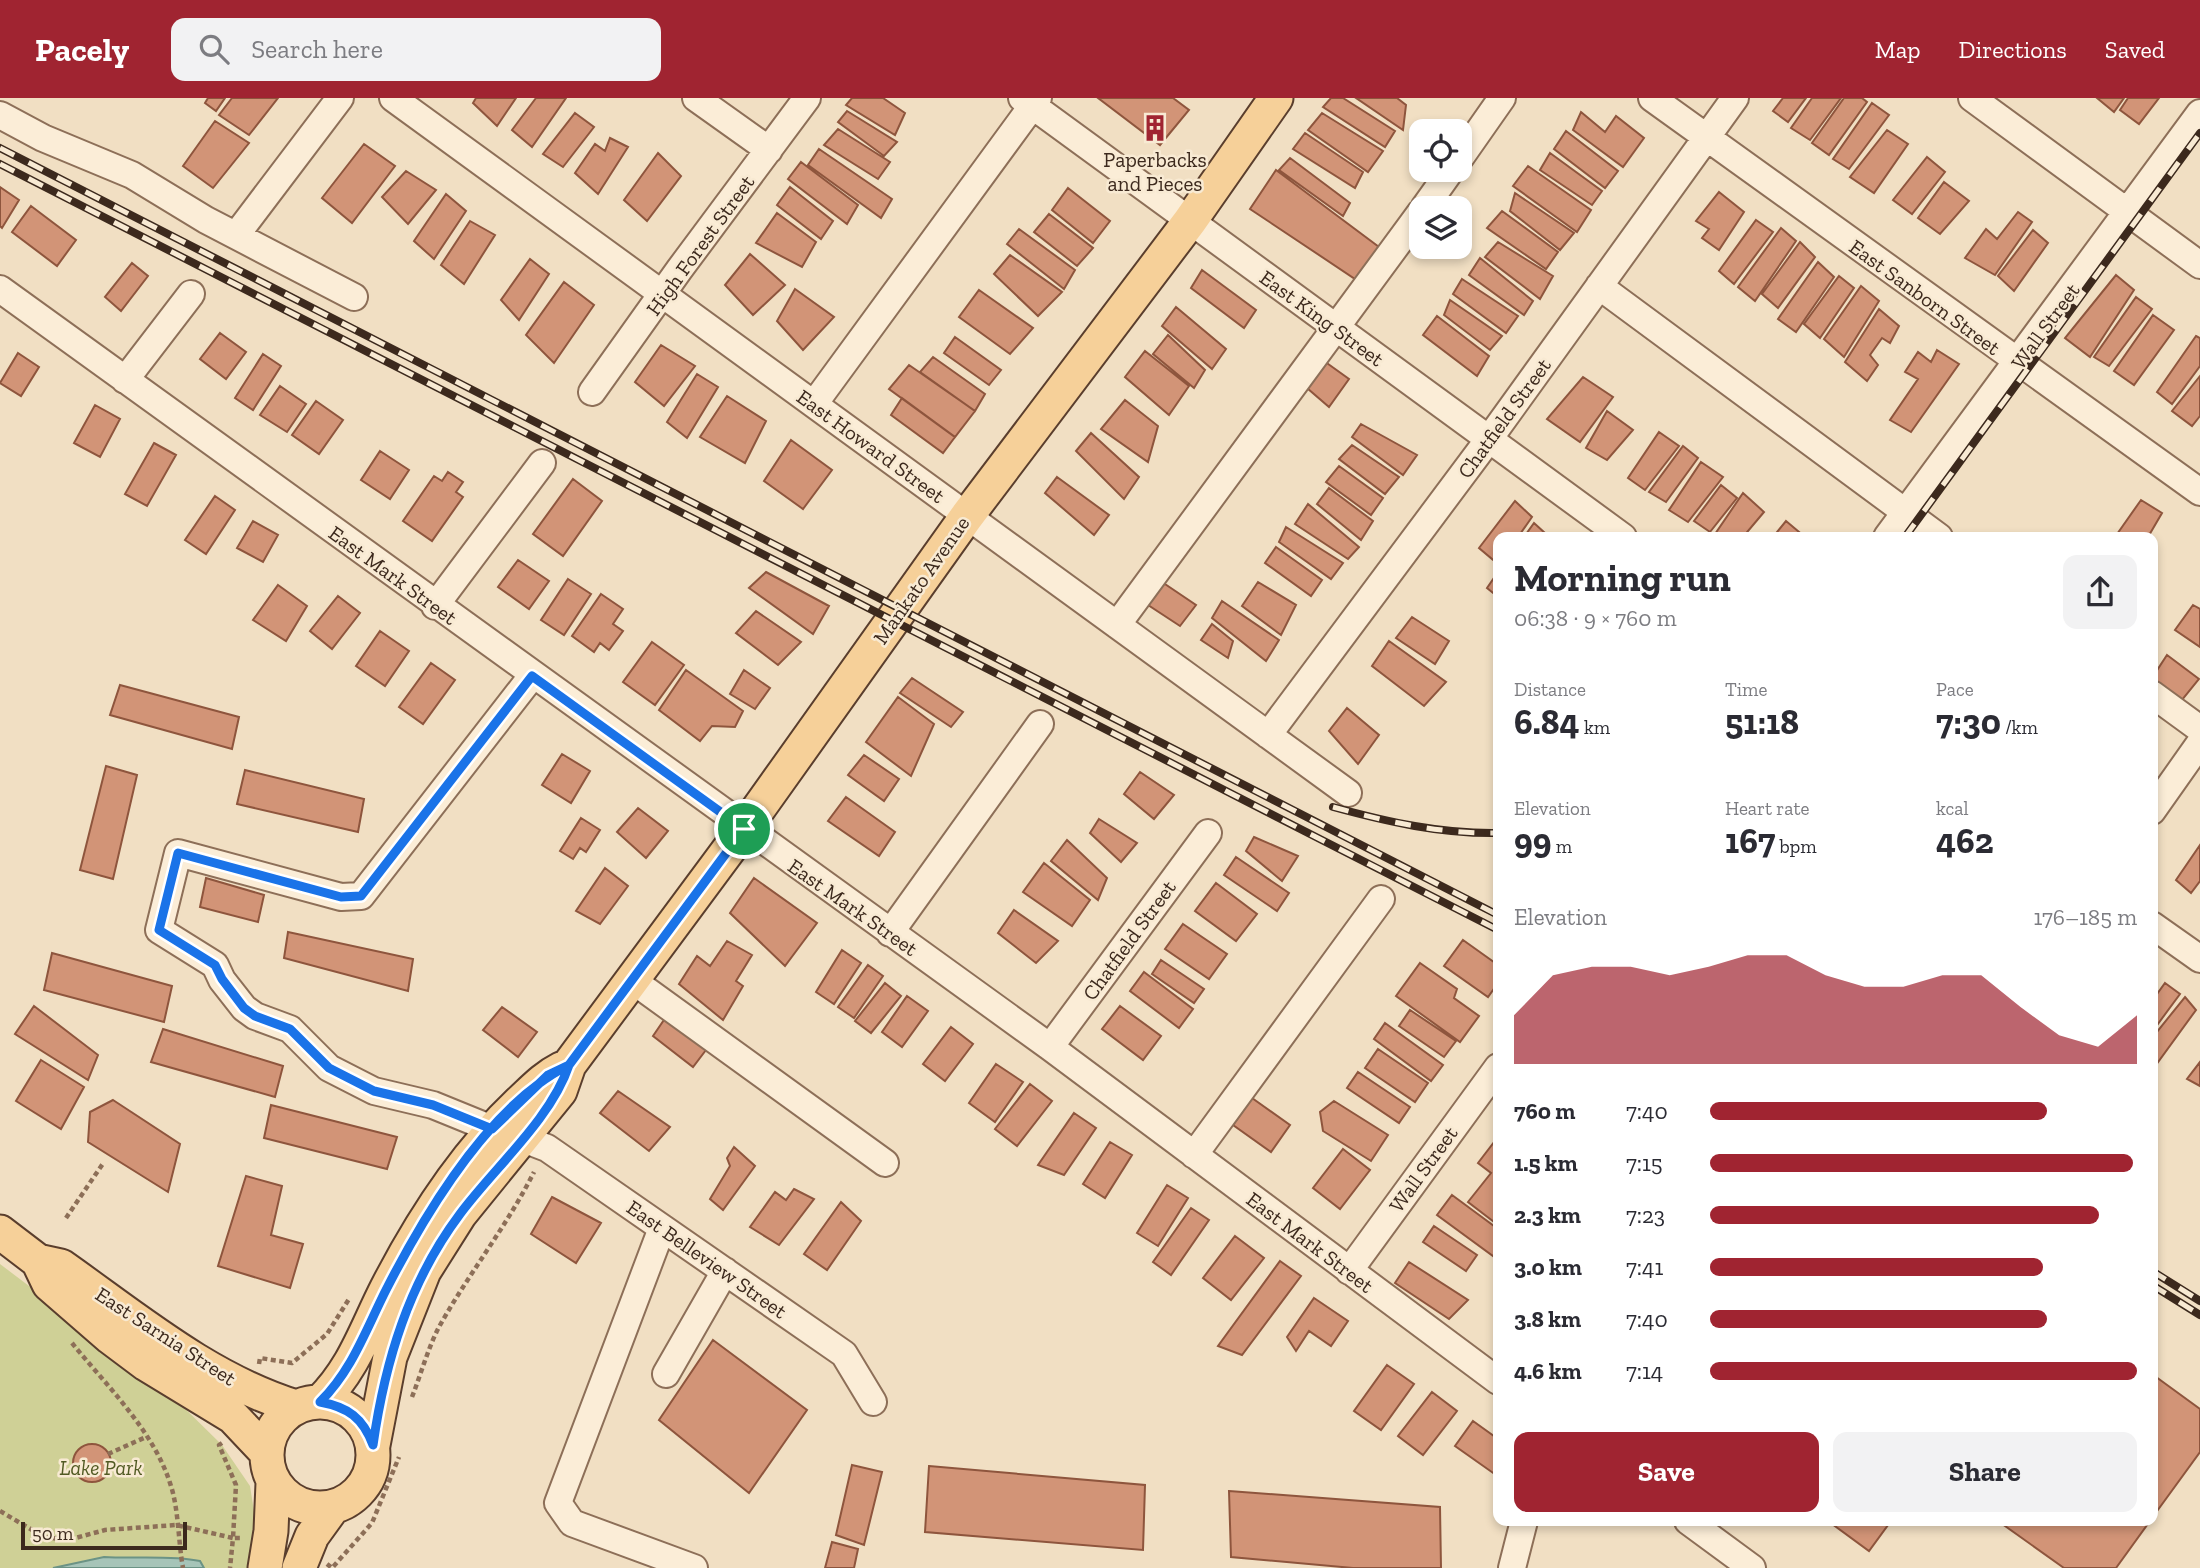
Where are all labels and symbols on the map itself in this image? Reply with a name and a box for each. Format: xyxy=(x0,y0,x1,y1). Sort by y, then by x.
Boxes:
building icon: Paperbacks and Pieces xyxy=(1140,113,1170,143)
place label: Paperbacks and Pieces xyxy=(1103,147,1207,196)
street label: High Forest Street xyxy=(641,170,759,320)
street label: East Sanborn Street xyxy=(1845,234,2006,360)
street label: East King Street xyxy=(1255,265,1389,372)
street label: Wall Street xyxy=(2005,278,2085,374)
street label: Chatfield Street xyxy=(1452,353,1556,483)
street label: East Howard Street xyxy=(792,384,950,508)
street label: Mankato Avenue xyxy=(868,511,975,649)
street label: East Mark Street xyxy=(324,520,462,630)
pin xyxy=(714,799,774,859)
street label: East Mark Street xyxy=(783,853,923,961)
street label: Chatfield Street xyxy=(1077,875,1181,1005)
street label: Wall Street xyxy=(1383,1121,1463,1217)
street label: East Mark Street xyxy=(1242,1186,1379,1298)
street label: East Belleview Street xyxy=(622,1194,792,1324)
street label: East Sarnia Street xyxy=(91,1281,241,1391)
park label: Lake Park xyxy=(59,1455,143,1480)
scale bar xyxy=(21,1519,187,1551)

